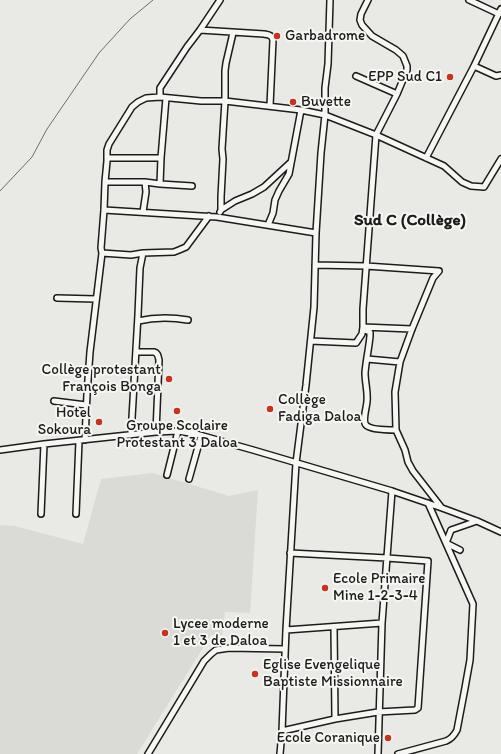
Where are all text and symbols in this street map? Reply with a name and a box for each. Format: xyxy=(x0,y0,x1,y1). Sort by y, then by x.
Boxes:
place label: Garbadrome xyxy=(285,27,365,45)
marker: Garbadrome xyxy=(272,31,282,41)
place label: EPP Sud C1 xyxy=(368,68,442,86)
marker: EPP Sud C1 xyxy=(445,72,455,82)
place label: Buvette xyxy=(301,93,351,111)
marker: Buvette xyxy=(288,97,298,107)
district label: Sud C (Collège) xyxy=(354,211,466,231)
place label: Collège protestant François Bonga xyxy=(42,361,161,396)
marker: Collège protestant François Bonga xyxy=(164,374,174,384)
place label: Collège Fadiga Daloa xyxy=(278,391,361,426)
place label: Hotel Sokoura xyxy=(38,404,91,439)
marker: Collège Fadiga Daloa xyxy=(265,404,275,414)
marker: Groupe Scolaire Protestant 3 Daloa xyxy=(172,406,182,416)
marker: Hotel Sokoura xyxy=(94,417,104,427)
place label: Groupe Scolaire Protestant 3 Daloa xyxy=(116,417,238,452)
place label: Ecole Primaire Mine 1-2-3-4 xyxy=(333,570,425,605)
marker: Ecole Primaire Mine 1-2-3-4 xyxy=(320,583,330,593)
place label: Lycee moderne 1 et 3 de Daloa xyxy=(173,615,269,650)
marker: Lycee moderne 1 et 3 de Daloa xyxy=(160,628,170,638)
place label: Eglise Evengelique Baptiste Missionnaire xyxy=(263,656,403,691)
marker: Eglise Evengelique Baptiste Missionnaire xyxy=(250,669,260,679)
place label: Ecole Coranique xyxy=(277,729,380,747)
marker: Ecole Coranique xyxy=(383,733,393,743)

